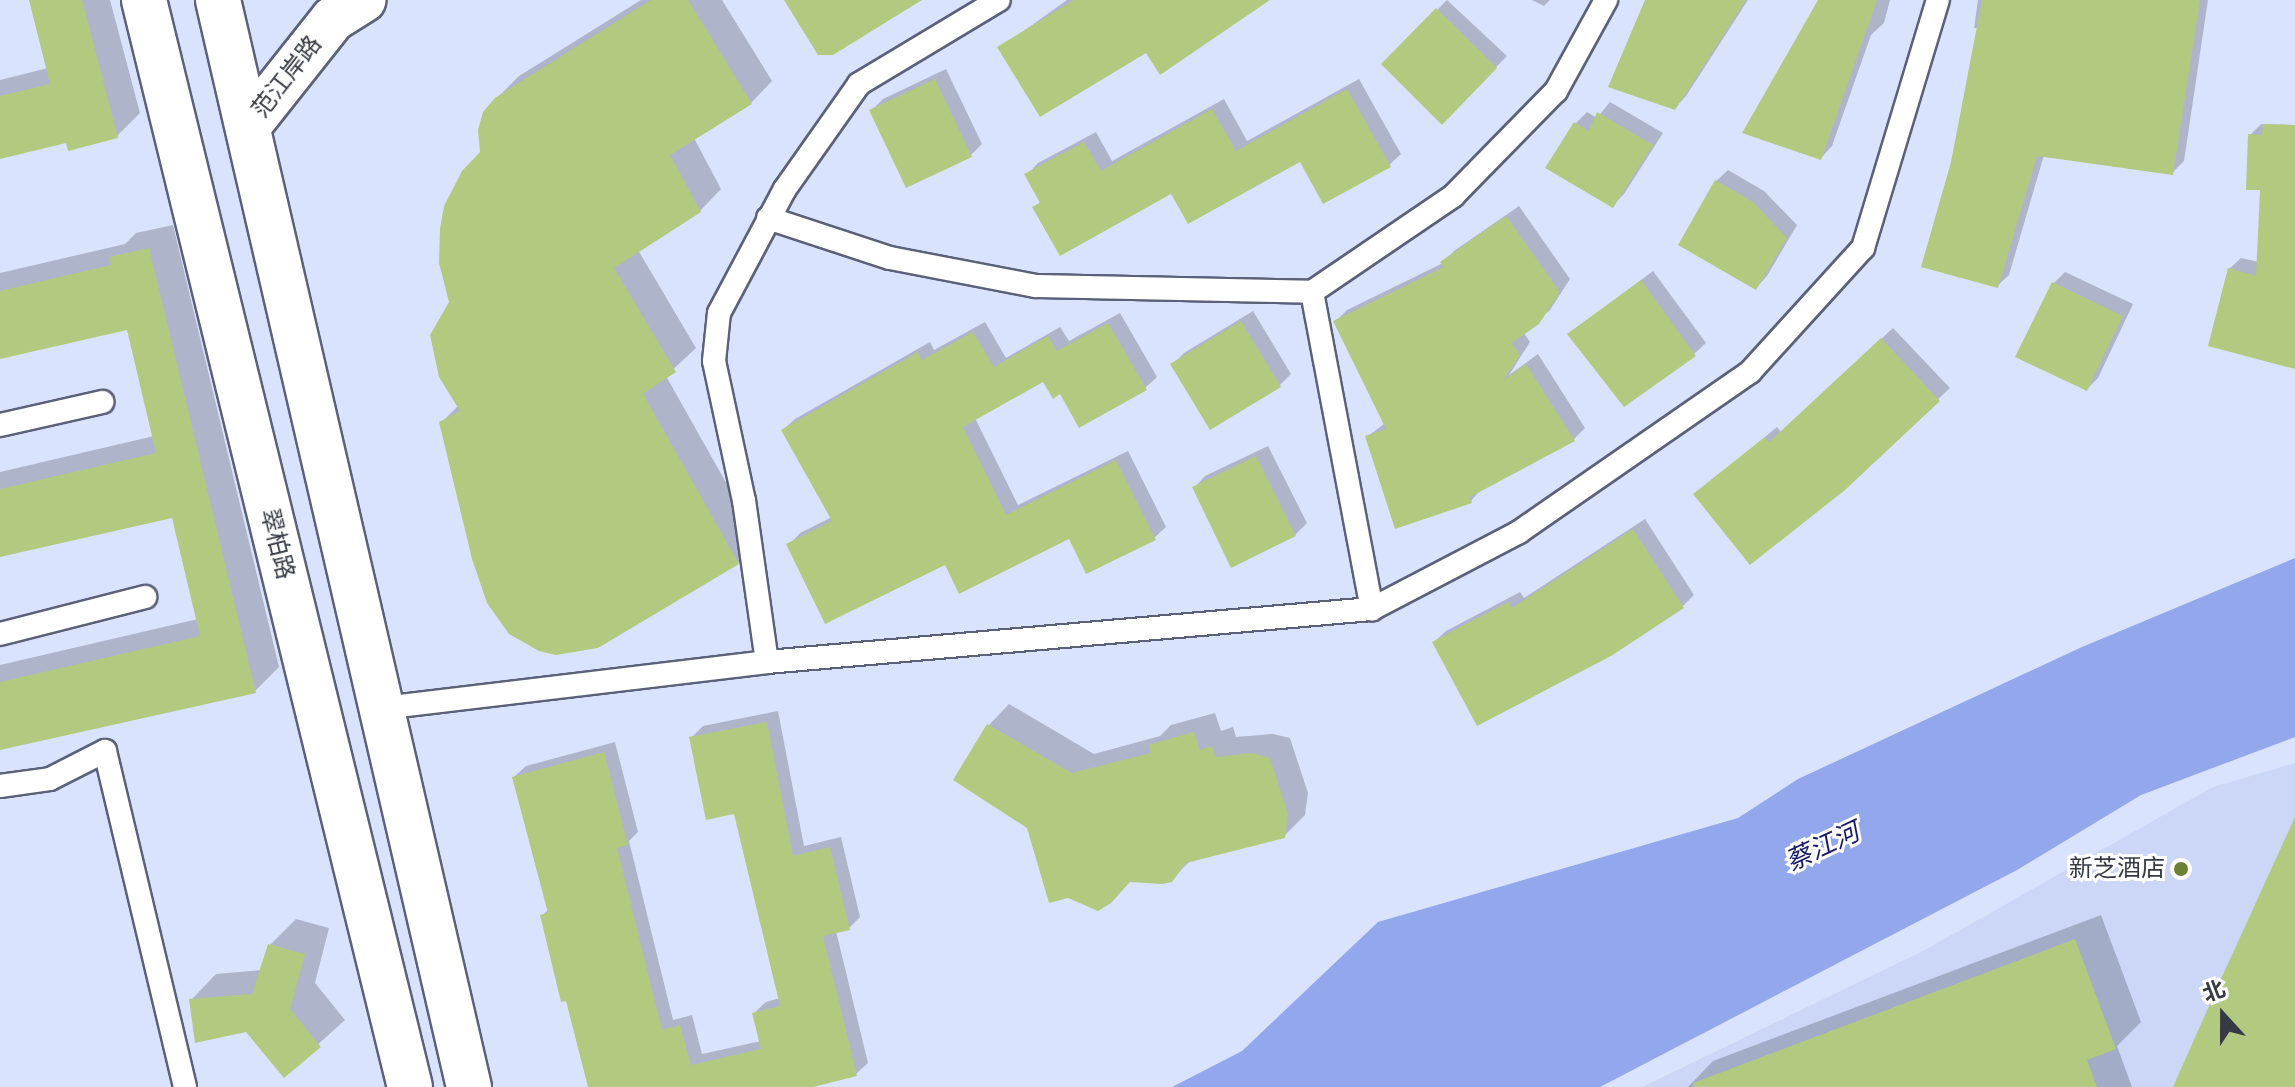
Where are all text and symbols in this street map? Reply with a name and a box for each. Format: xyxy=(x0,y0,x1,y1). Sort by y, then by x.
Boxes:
street label: 范江岸路 xyxy=(246,30,328,124)
street label: 翠柏路 xyxy=(254,506,300,582)
water label: 蔡江河 xyxy=(1781,817,1865,879)
place label: 新芝酒店 xyxy=(2069,855,2165,883)
marker: 新芝酒店 xyxy=(2172,860,2190,878)
north arrow xyxy=(2183,975,2263,1055)
text: 北 xyxy=(2199,976,2229,1009)

